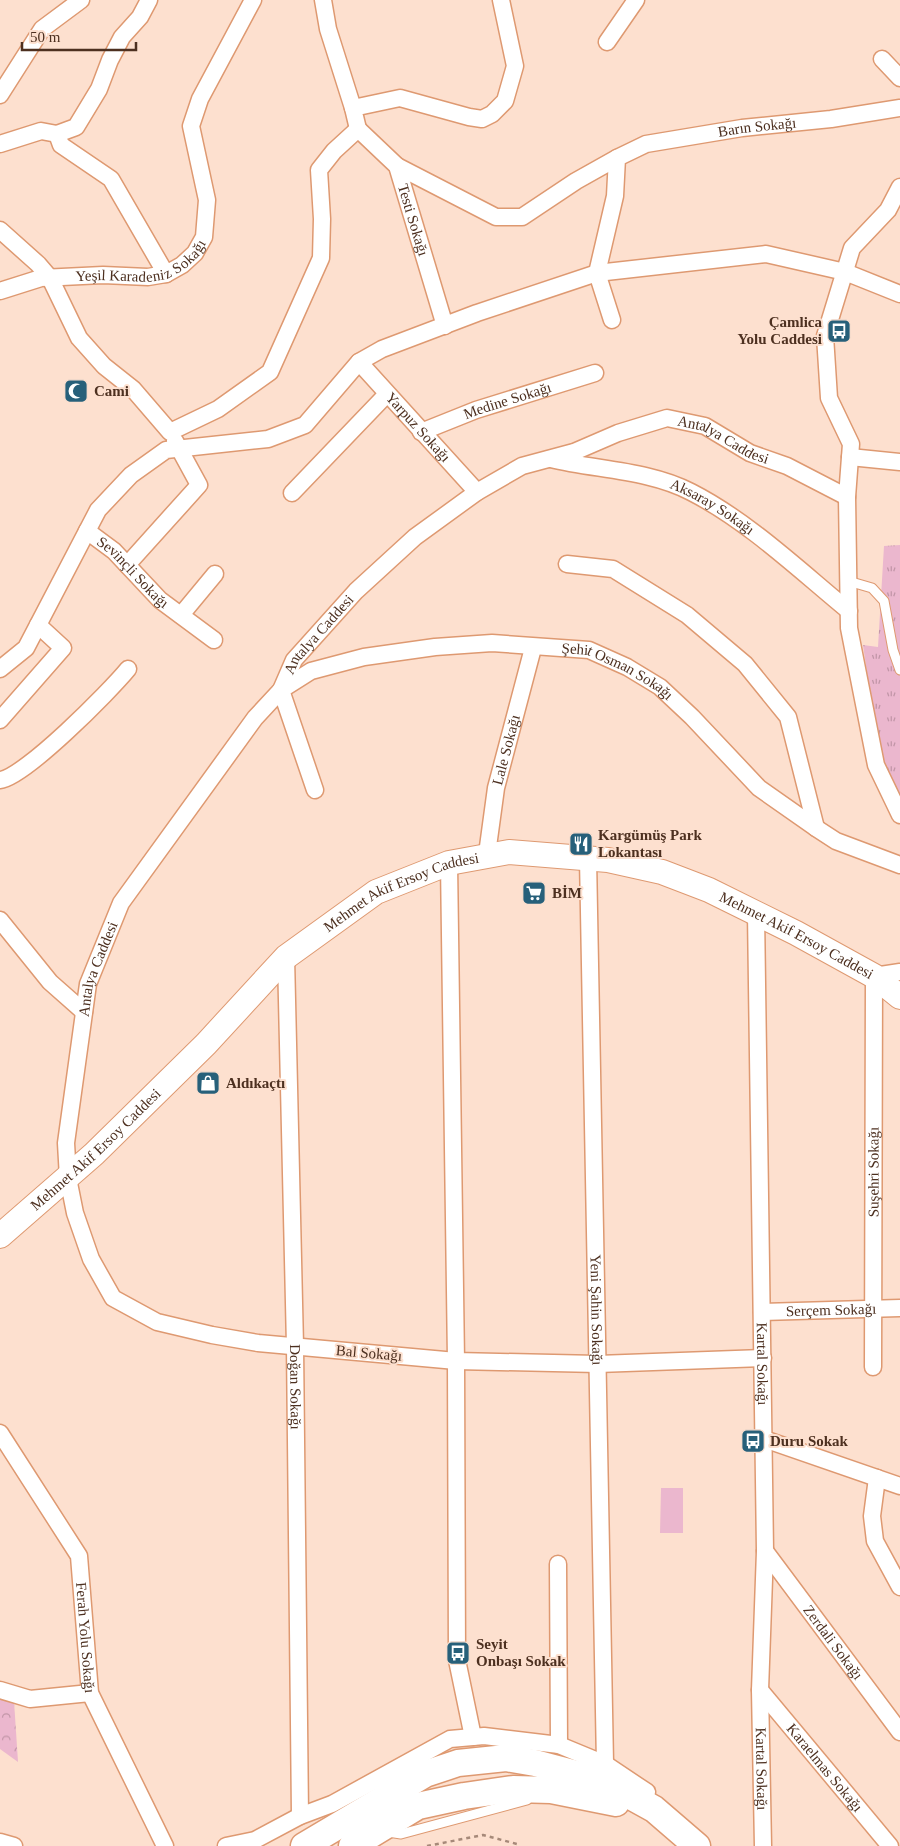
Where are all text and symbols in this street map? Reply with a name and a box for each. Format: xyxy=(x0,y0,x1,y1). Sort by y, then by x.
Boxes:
scale bar xyxy=(22,20,136,52)
text: 50 m xyxy=(30,29,61,45)
street label: Barın Sokağı xyxy=(717,115,797,140)
street label: Testi Sokağı xyxy=(395,182,432,258)
street label: Yeşil Karadeniz Sokağı xyxy=(75,237,209,285)
place label: Çamlica Yolu Caddesi xyxy=(737,314,822,347)
bus stop icon: Çamlica Yolu Caddesi xyxy=(826,318,852,344)
mosque icon: Cami xyxy=(63,378,89,404)
street label: Medine Sokağı xyxy=(461,379,553,422)
place label: Cami xyxy=(94,383,129,399)
street label: Yarpuz Sokağı xyxy=(383,389,454,465)
street label: Antalya Caddesi xyxy=(676,412,771,467)
street label: Aksaray Sokağı xyxy=(668,476,757,538)
street label: Sevinçli Sokağı xyxy=(94,533,172,611)
street label: Antalya Caddesi xyxy=(281,591,357,677)
street label: Şehit Osman Sokağı xyxy=(561,640,676,703)
street label: Lale Sokağı xyxy=(489,713,523,787)
place label: Kargümüş Park Lokantası xyxy=(598,827,702,860)
restaurant icon: Kargümüş Park Lokantası xyxy=(568,831,594,857)
street label: Mehmet Akif Ersoy Caddesi xyxy=(321,850,480,935)
supermarket icon: BİM xyxy=(521,880,547,906)
place label: BİM xyxy=(552,885,582,901)
street label: Mehmet Akif Ersoy Caddesi xyxy=(717,889,876,982)
street label: Antalya Caddesi xyxy=(76,919,121,1018)
shop icon: Aldıkaçtı xyxy=(195,1070,221,1096)
place label: Aldıkaçtı xyxy=(226,1075,285,1091)
street label: Mehmet Akif Ersoy Caddesi xyxy=(27,1085,164,1214)
street label: Suşehri Sokağı xyxy=(865,1127,882,1217)
street label: Yeni Şahin Sokağı xyxy=(587,1254,606,1366)
street label: Serçem Sokağı xyxy=(786,1301,876,1319)
street label: Kartal Sokağı xyxy=(754,1322,771,1406)
street label: Bal Sokağı xyxy=(335,1342,403,1364)
street label: Doğan Sokağı xyxy=(287,1344,304,1430)
bus stop icon: Duru Sokak xyxy=(740,1428,766,1454)
place label: Duru Sokak xyxy=(770,1433,849,1449)
street label: Ferah Yolu Sokağı xyxy=(73,1581,98,1694)
street label: Zerdali Sokağı xyxy=(800,1602,866,1683)
place label: Seyit Onbaşı Sokak xyxy=(476,1636,566,1669)
bus stop icon: Seyit Onbaşı Sokak xyxy=(445,1640,471,1666)
street label: Karaelmas Sokağı xyxy=(783,1720,866,1815)
street label: Kartal Sokağı xyxy=(753,1727,770,1810)

